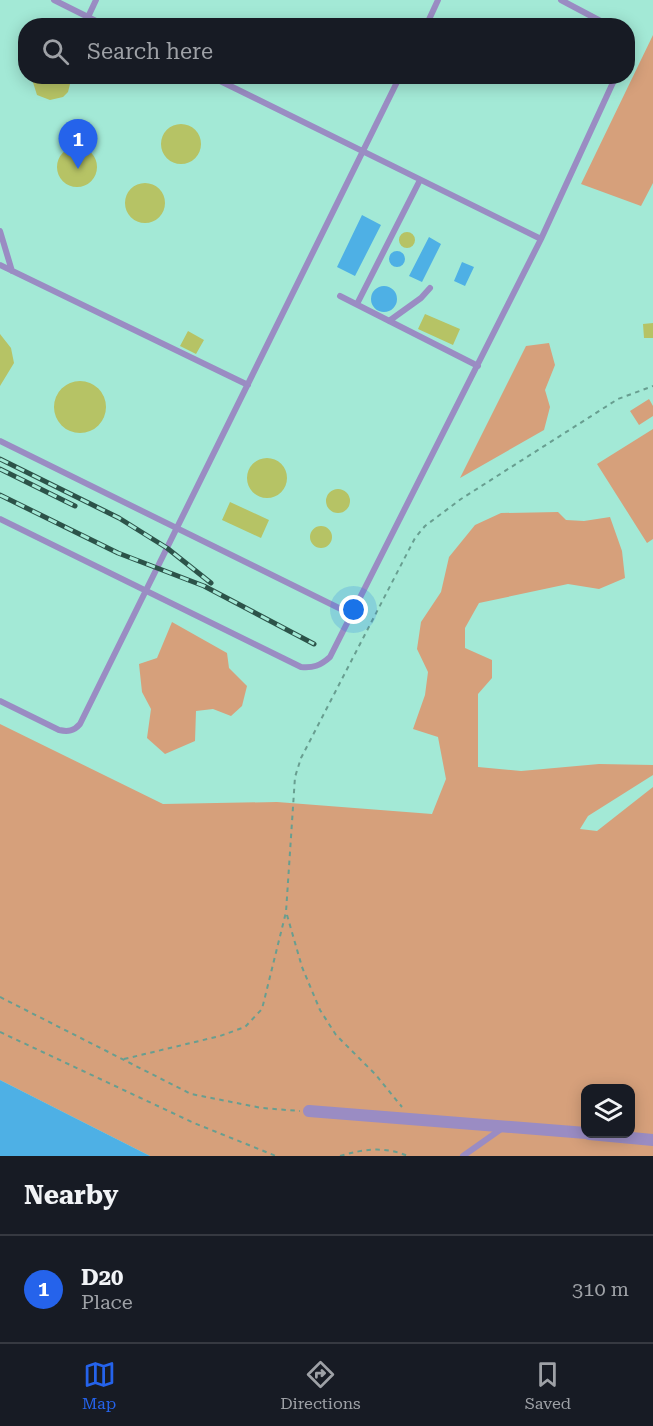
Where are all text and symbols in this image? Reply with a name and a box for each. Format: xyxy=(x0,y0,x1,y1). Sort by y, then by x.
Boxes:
search box xyxy=(18,18,635,84)
icon: search xyxy=(39,35,72,68)
text: Search here xyxy=(87,39,213,64)
pin: 1 xyxy=(58,120,98,169)
your location xyxy=(339,595,368,624)
map controls xyxy=(581,1084,635,1138)
button: layers xyxy=(581,1084,635,1138)
text: Nearby xyxy=(24,1180,118,1210)
text: D20 xyxy=(81,1265,123,1290)
text: 1 xyxy=(38,1277,49,1301)
text: 310 m xyxy=(572,1277,629,1301)
text: Place xyxy=(81,1290,133,1314)
tab: Map xyxy=(82,1358,116,1413)
tab: Directions xyxy=(280,1358,361,1413)
tab: Saved xyxy=(525,1358,571,1413)

